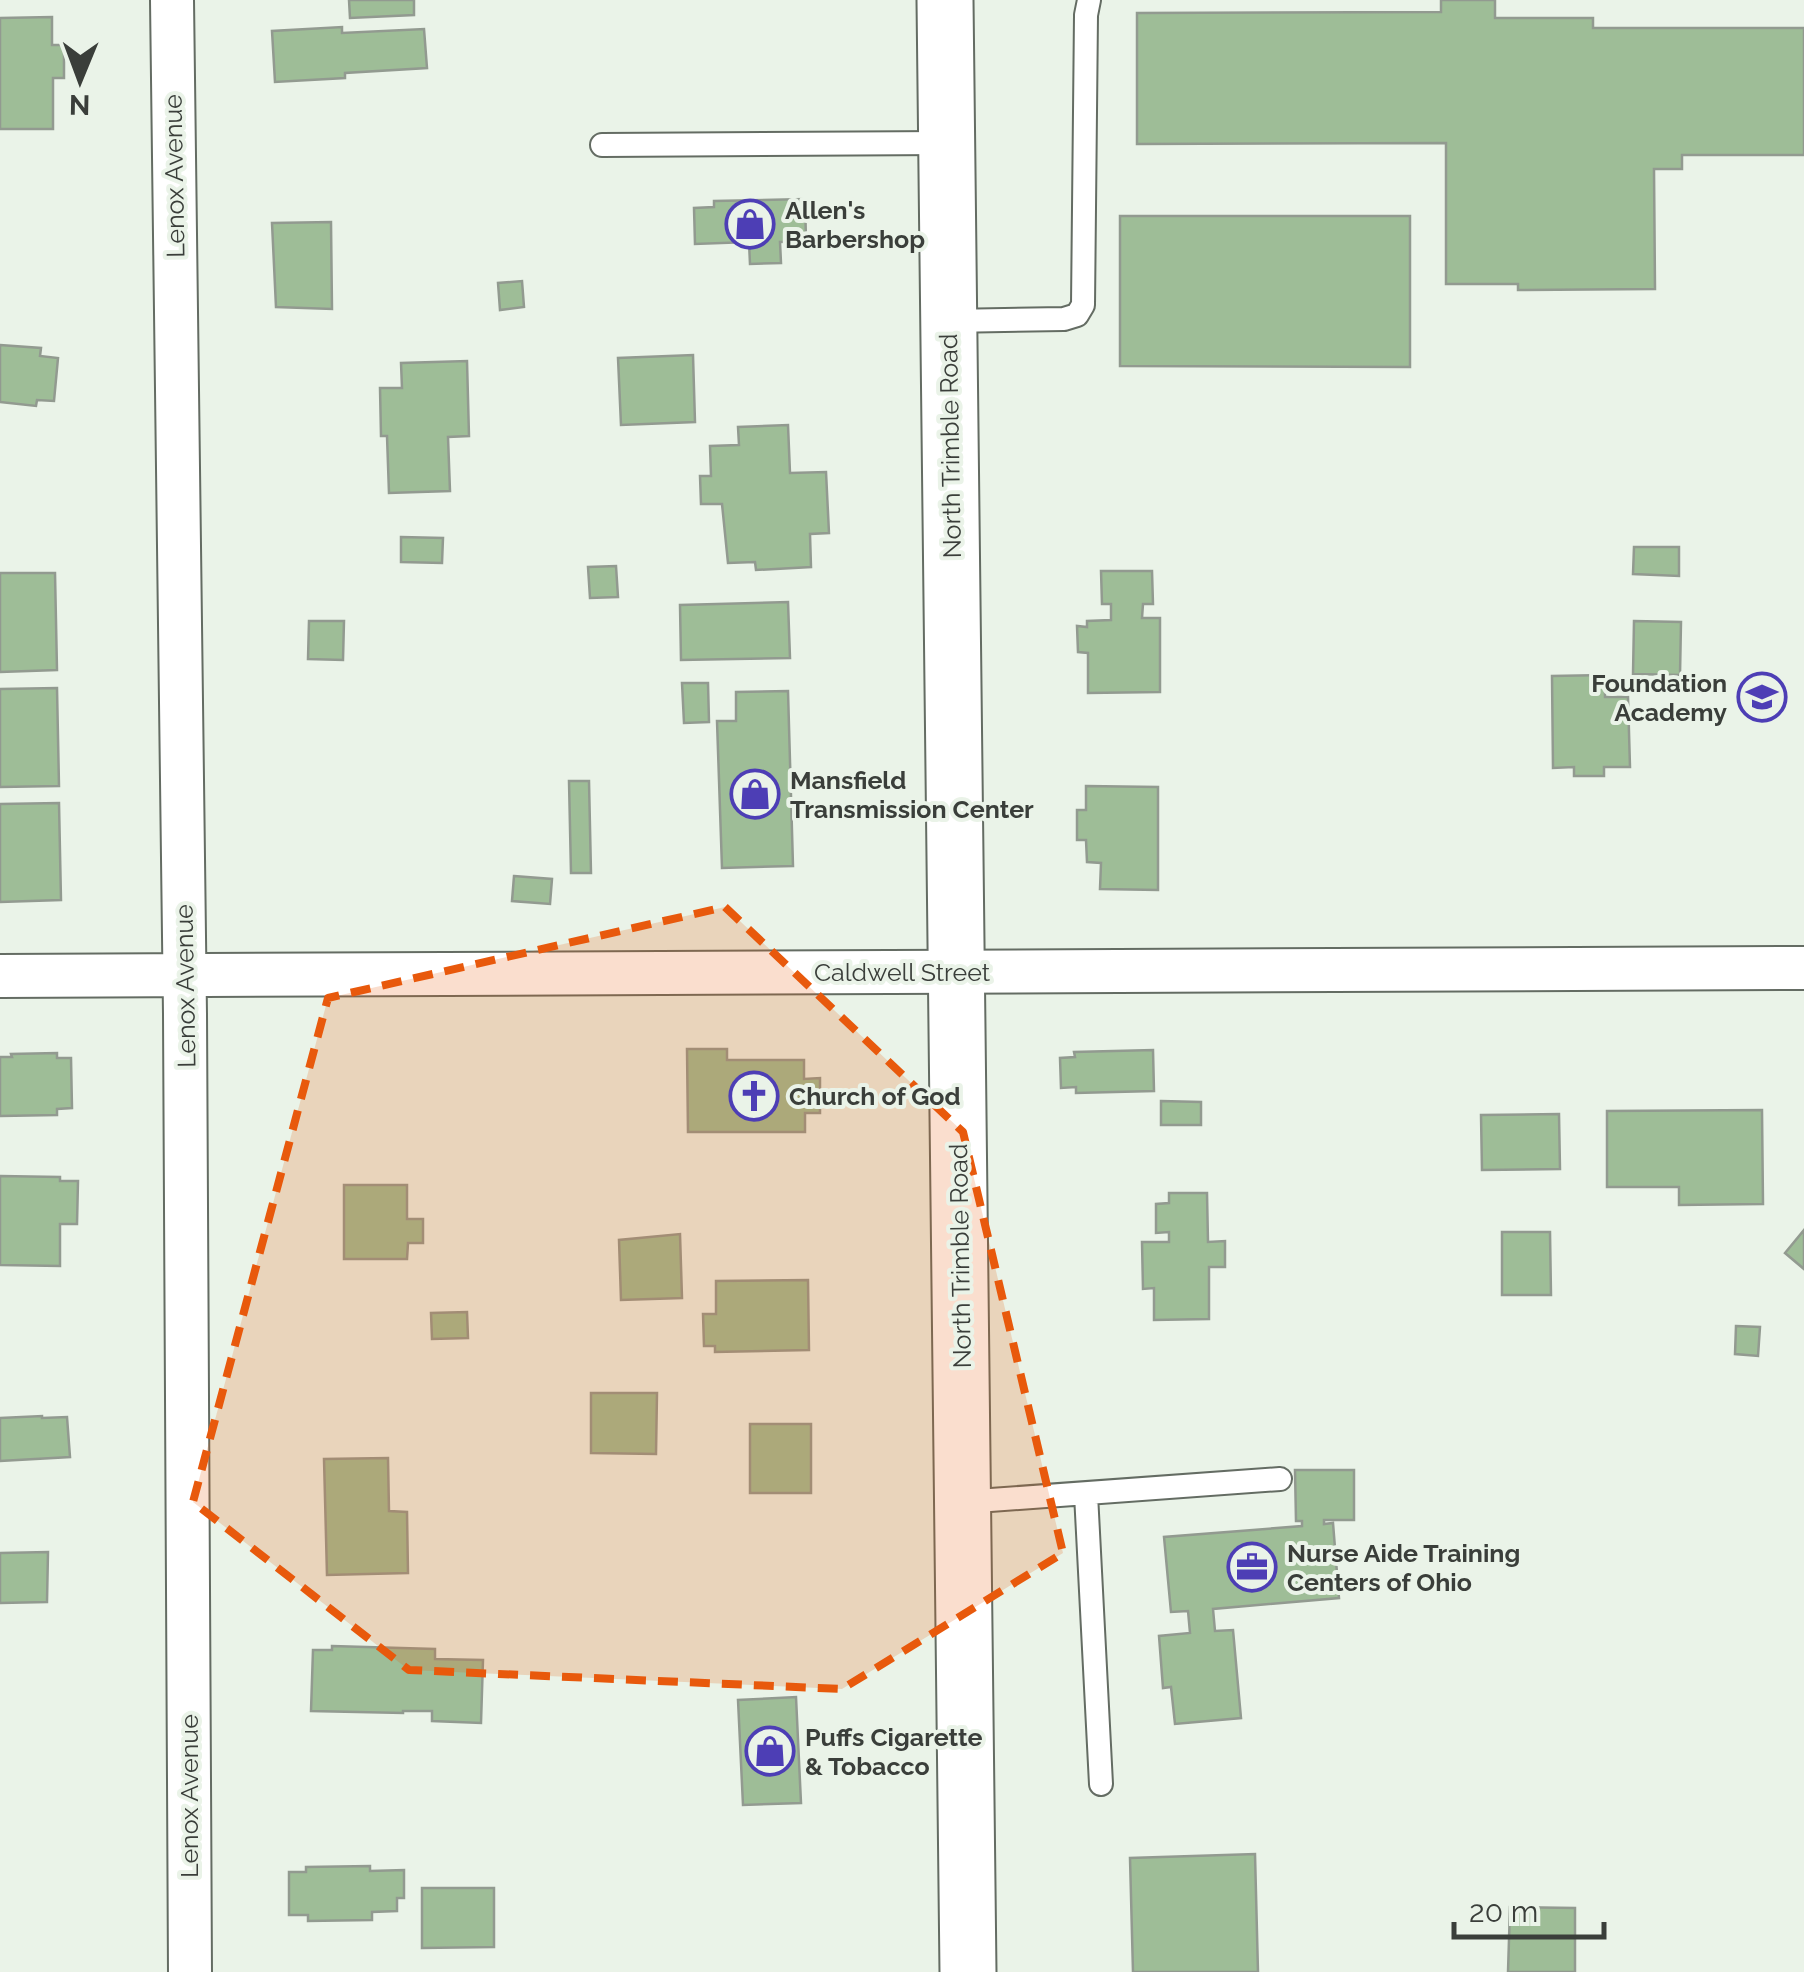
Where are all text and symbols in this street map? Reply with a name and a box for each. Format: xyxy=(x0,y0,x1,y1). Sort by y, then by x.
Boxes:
north arrow xyxy=(30,30,130,130)
text: N xyxy=(69,88,91,121)
street label: Lenox Avenue xyxy=(158,94,190,258)
place label: Allen's Barbershop xyxy=(785,195,925,254)
shop icon: Allen's Barbershop xyxy=(724,198,776,250)
street label: North Trimble Road xyxy=(933,333,967,559)
place label: Foundation Academy xyxy=(1591,668,1727,727)
school or university icon: Foundation Academy xyxy=(1736,671,1788,723)
place label: Mansfield Transmission Center xyxy=(790,765,1034,824)
shop icon: Mansfield Transmission Center xyxy=(729,768,781,820)
street label: Lenox Avenue xyxy=(169,904,201,1068)
street label: Caldwell Street xyxy=(814,957,991,987)
church icon: Church of God xyxy=(728,1070,780,1122)
place label: Church of God xyxy=(789,1081,961,1111)
street label: North Trimble Road xyxy=(943,1143,977,1369)
place label: Nurse Aide Training Centers of Ohio xyxy=(1287,1538,1520,1597)
office icon: Nurse Aide Training Centers of Ohio xyxy=(1226,1541,1278,1593)
street label: Lenox Avenue xyxy=(174,1714,204,1878)
place label: Puffs Cigarette & Tobacco xyxy=(805,1722,982,1781)
shop icon: Puffs Cigarette & Tobacco xyxy=(744,1725,796,1777)
scale bar xyxy=(1454,1877,1604,1939)
text: 20 m xyxy=(1469,1894,1538,1929)

